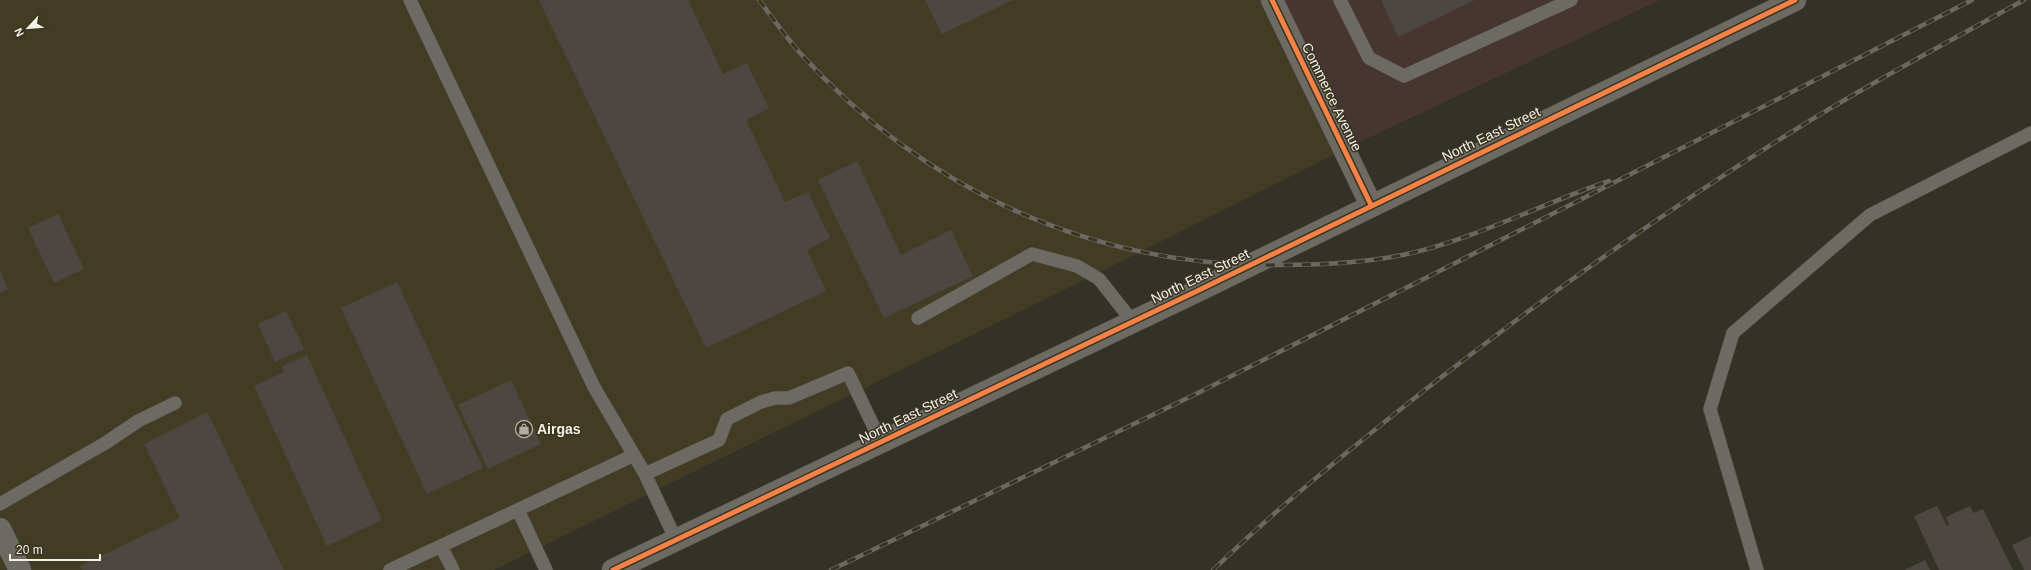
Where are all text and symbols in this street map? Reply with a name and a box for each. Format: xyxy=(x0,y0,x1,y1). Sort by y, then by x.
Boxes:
north arrow xyxy=(8,8,48,48)
text: N xyxy=(12,26,26,39)
street label: Commerce Avenue xyxy=(1299,40,1365,154)
street label: North East Street xyxy=(1439,103,1543,165)
street label: North East Street xyxy=(1148,245,1252,307)
street label: North East Street xyxy=(856,385,960,447)
shop icon: Airgas xyxy=(514,419,534,439)
place label: Airgas xyxy=(537,421,581,437)
scale bar xyxy=(10,536,100,562)
text: 20 m xyxy=(16,543,43,557)

